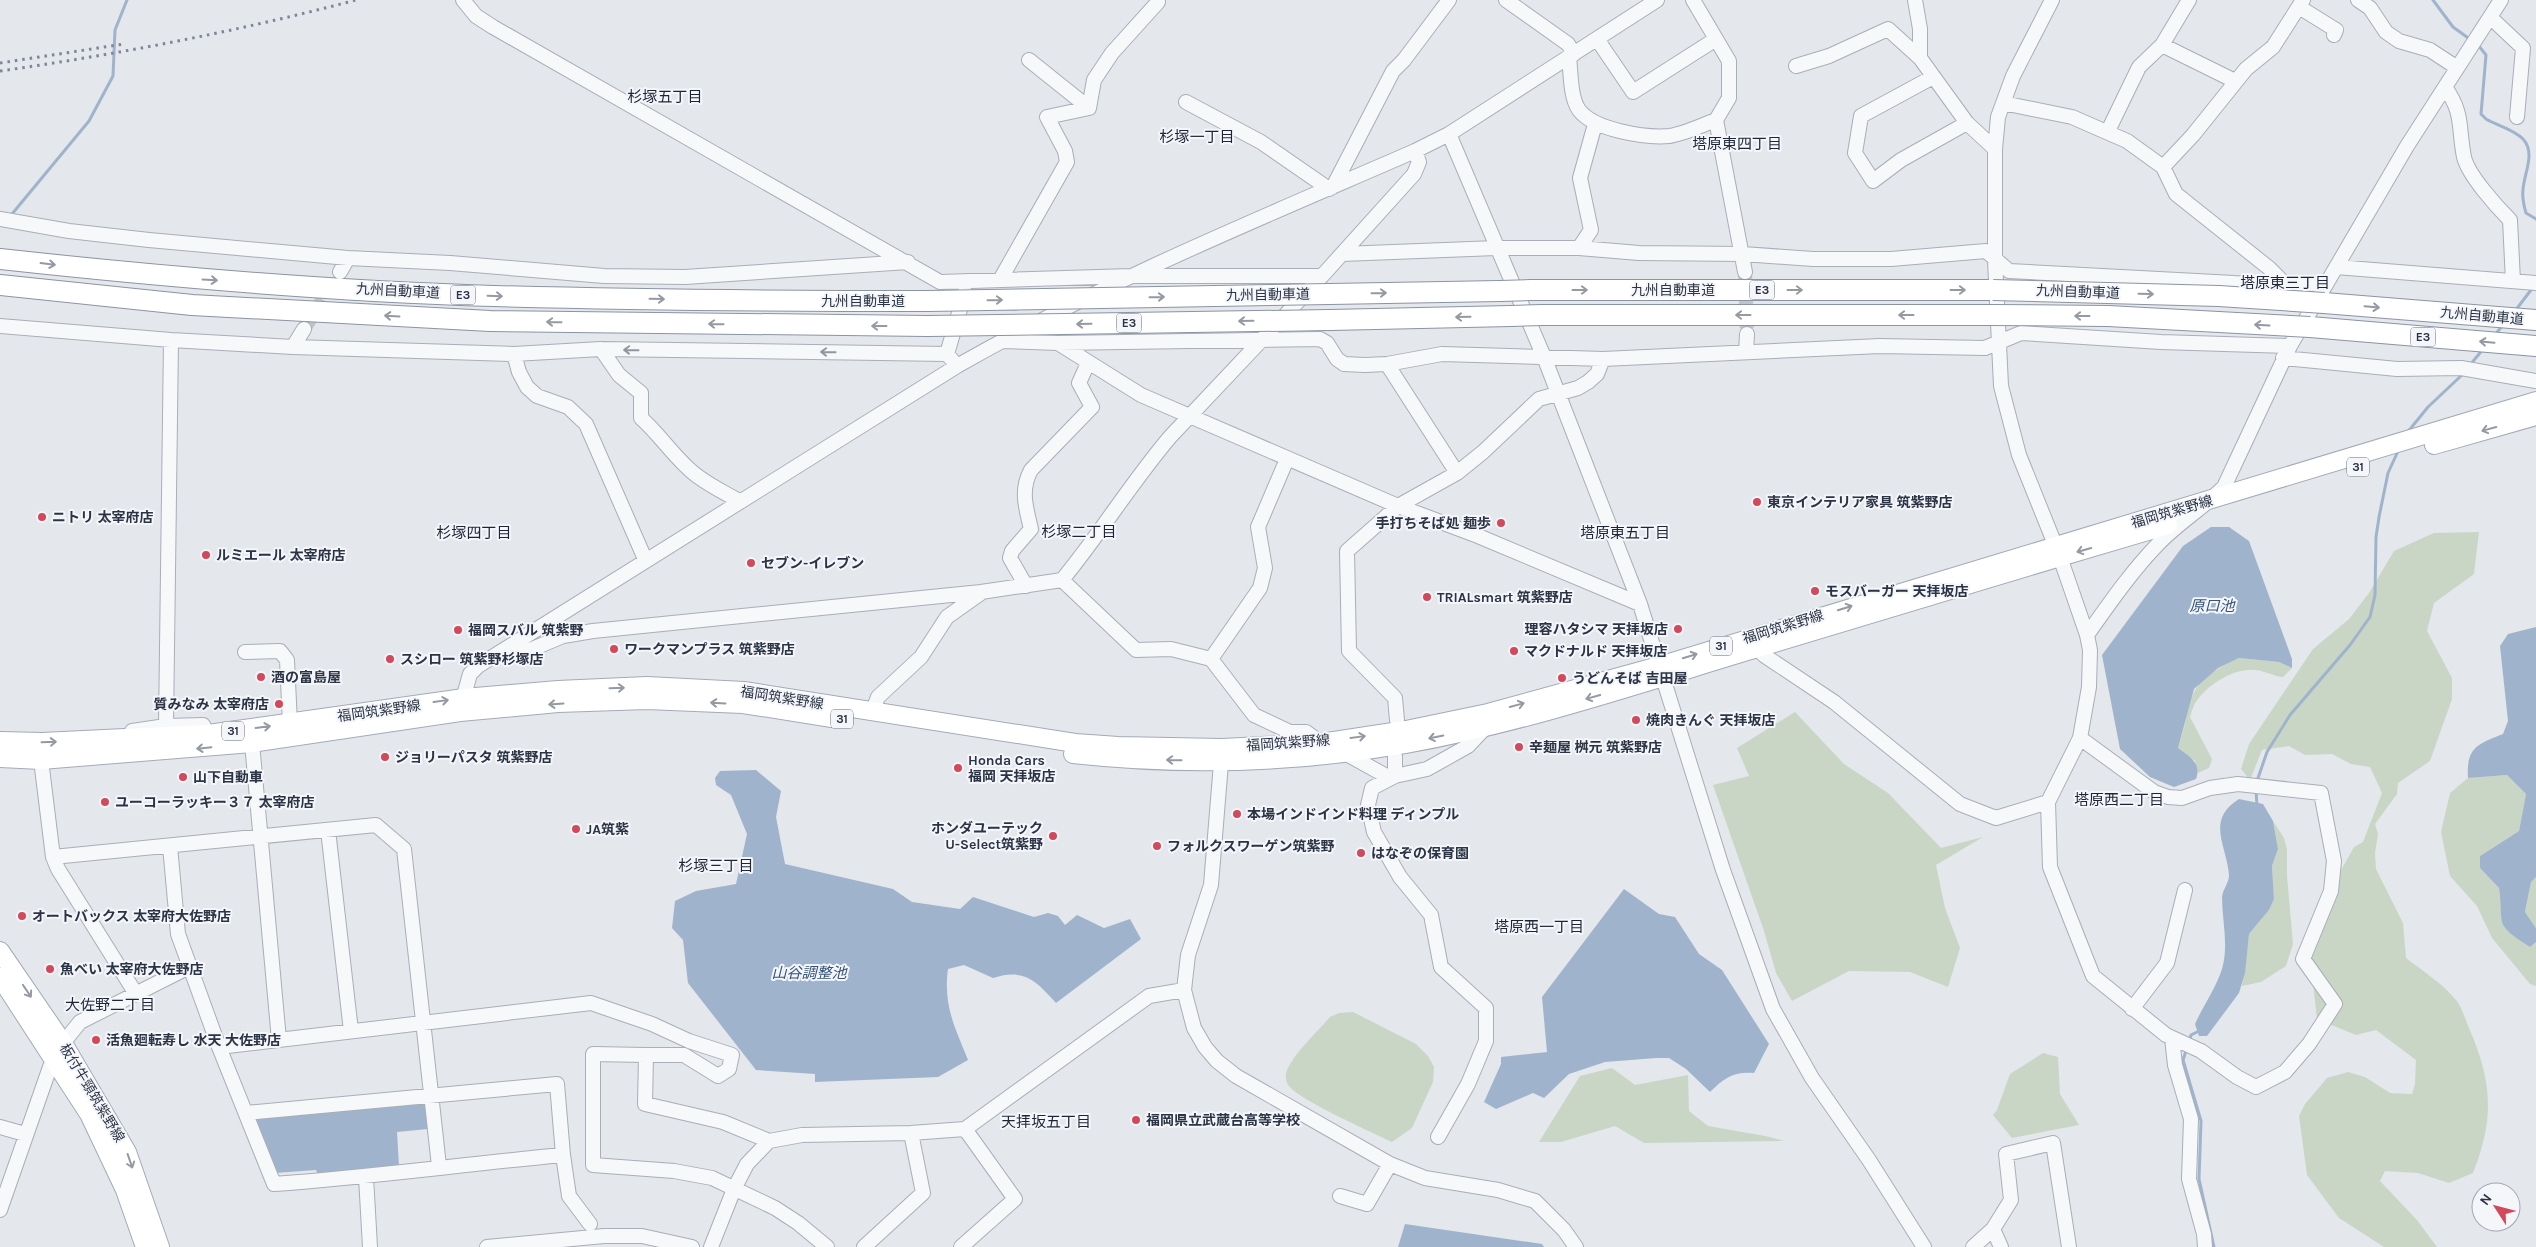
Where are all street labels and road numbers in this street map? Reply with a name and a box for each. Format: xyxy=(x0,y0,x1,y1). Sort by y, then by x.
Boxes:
street label: 九州自動車道 xyxy=(356,280,440,302)
road number: E3 xyxy=(1750,280,1774,300)
street label: 九州自動車道 xyxy=(1631,282,1715,299)
street label: 九州自動車道 xyxy=(2036,282,2120,302)
road number: E3 xyxy=(450,286,476,304)
street label: 九州自動車道 xyxy=(1226,286,1310,304)
street label: 九州自動車道 xyxy=(821,293,905,310)
street label: 九州自動車道 xyxy=(2439,304,2525,328)
road number: E3 xyxy=(1116,314,1142,332)
road number: E3 xyxy=(2410,328,2436,347)
road number: 31 xyxy=(2347,458,2369,477)
street label: 福岡筑紫野線 xyxy=(2129,492,2215,532)
street label: 福岡筑紫野線 xyxy=(1740,607,1826,647)
road number: 31 xyxy=(1710,636,1732,656)
street label: 福岡筑紫野線 xyxy=(739,683,825,713)
street label: 福岡筑紫野線 xyxy=(336,697,422,725)
road number: 31 xyxy=(831,710,853,729)
road number: 31 xyxy=(222,721,244,740)
street label: 福岡筑紫野線 xyxy=(1246,732,1330,754)
street label: 板付牛頸筑紫野線 xyxy=(56,1041,128,1145)

